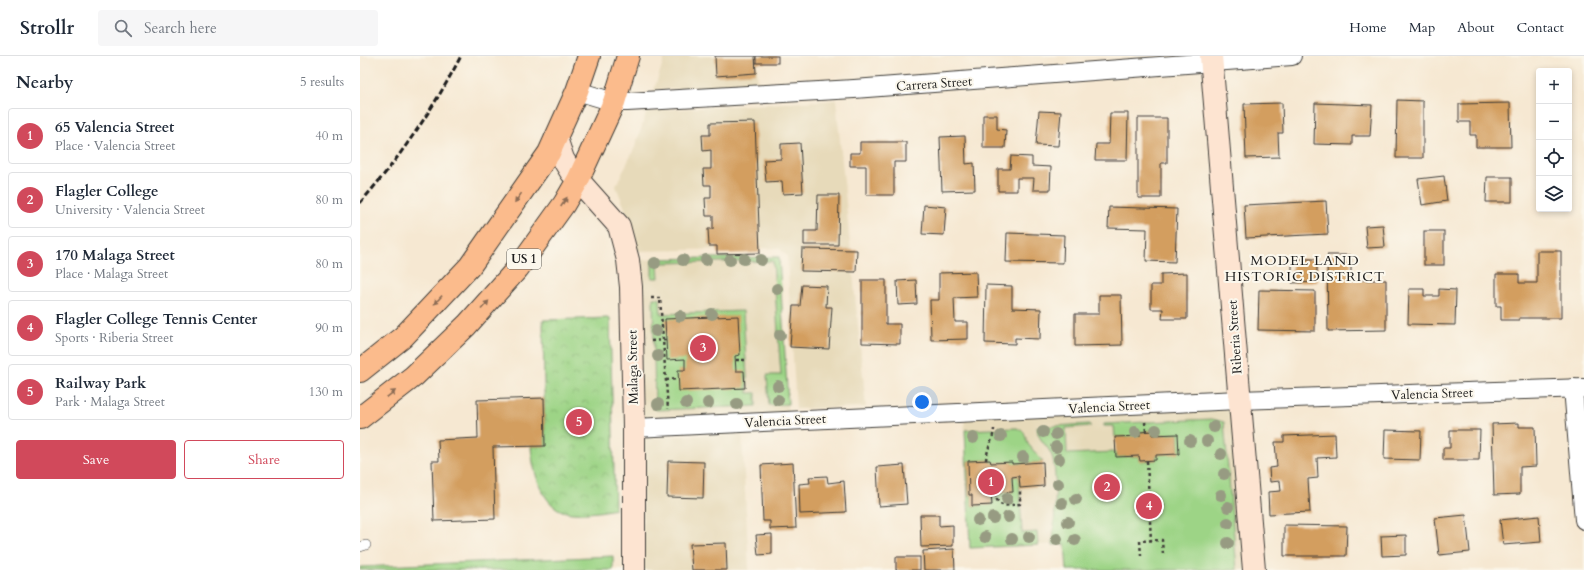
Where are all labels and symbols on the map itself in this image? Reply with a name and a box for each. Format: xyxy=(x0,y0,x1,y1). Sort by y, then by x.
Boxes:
street label: Carrera Street xyxy=(895,72,973,96)
one-way arrow xyxy=(514,193,522,204)
one-way arrow xyxy=(561,196,568,208)
road number: US 1 xyxy=(507,249,541,269)
district label: MODEL LAND HISTORIC DISTRICT xyxy=(1225,251,1385,286)
one-way arrow xyxy=(433,295,442,305)
street label: Riberia Street xyxy=(1223,299,1247,375)
one-way arrow xyxy=(480,300,490,310)
street label: Malaga Street xyxy=(623,330,643,404)
pin: 3 xyxy=(690,333,716,363)
street label: Valencia Street xyxy=(1391,384,1473,404)
one-way arrow xyxy=(385,390,396,398)
your location xyxy=(912,392,932,412)
street label: Valencia Street xyxy=(1068,396,1150,418)
pin: 5 xyxy=(566,407,592,437)
street label: Valencia Street xyxy=(744,410,826,432)
pin: 1 xyxy=(978,467,1004,497)
pin: 2 xyxy=(1094,472,1120,502)
pin: 4 xyxy=(1136,491,1162,521)

